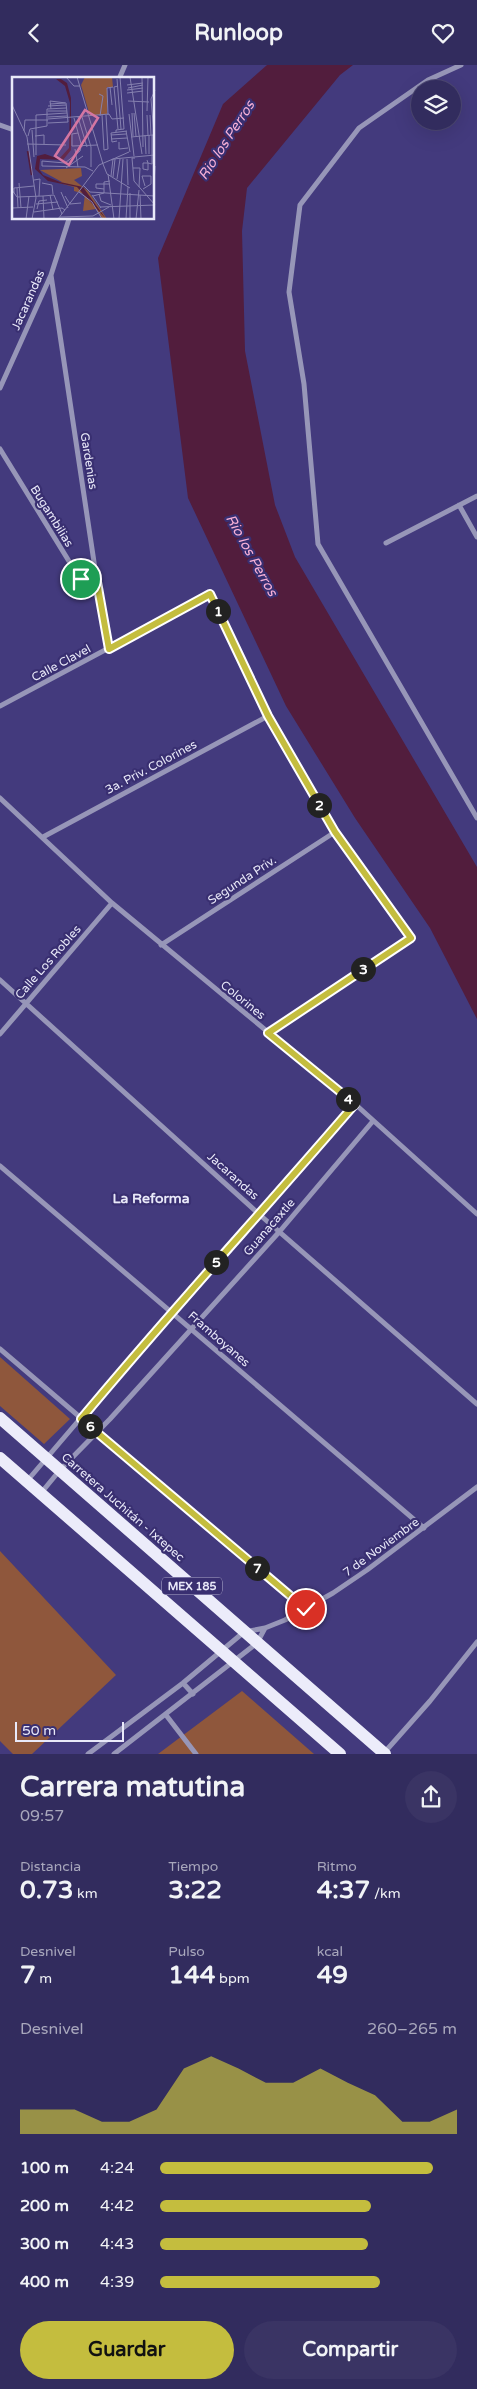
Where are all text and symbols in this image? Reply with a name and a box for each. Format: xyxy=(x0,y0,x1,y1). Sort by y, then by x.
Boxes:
icon: back xyxy=(20,19,48,47)
icon: heart xyxy=(429,19,457,47)
text: Runloop xyxy=(194,20,283,46)
inset map xyxy=(12,77,155,220)
map controls xyxy=(411,80,461,130)
button: layers xyxy=(411,80,461,130)
water label: Rio los Perros xyxy=(195,96,259,183)
street label: Jacarandas xyxy=(9,268,48,332)
street label: Gardenias xyxy=(78,432,100,491)
street label: Bugambilias xyxy=(28,483,77,550)
water label: Rio los Perros xyxy=(222,511,282,600)
pin xyxy=(60,558,102,600)
icon: arrive xyxy=(67,565,95,593)
pin: 1 xyxy=(206,599,230,623)
text: 1 xyxy=(214,603,223,620)
street label: Calle Clavel xyxy=(29,642,93,684)
street label: 3a. Priv. Colorines xyxy=(103,737,199,797)
pin: 2 xyxy=(306,793,332,817)
text: 2 xyxy=(315,797,324,814)
street label: Segunda Priv. xyxy=(205,853,279,907)
street label: Calle Los Robles xyxy=(12,922,84,1002)
pin: 3 xyxy=(350,957,376,981)
text: 3 xyxy=(359,961,368,978)
street label: Colorines xyxy=(218,978,268,1022)
pin: 4 xyxy=(336,1087,360,1111)
text: 4 xyxy=(344,1091,353,1108)
street label: Jacarandas xyxy=(204,1149,262,1203)
district label: La Reforma xyxy=(113,1190,190,1207)
street label: Guanacaxtle xyxy=(240,1195,298,1258)
pin: 5 xyxy=(204,1249,228,1275)
text: 5 xyxy=(212,1254,221,1271)
street label: Framboyanes xyxy=(185,1308,253,1370)
pin: 6 xyxy=(78,1413,102,1439)
text: 6 xyxy=(86,1418,95,1435)
street label: Carretera Juchitán - Ixtepec xyxy=(59,1450,187,1564)
street label: 7 de Noviembre xyxy=(340,1515,422,1579)
pin: 7 xyxy=(244,1555,270,1581)
text: 7 xyxy=(253,1560,262,1577)
road number: MEX 185 xyxy=(162,1577,222,1595)
pin xyxy=(285,1588,327,1630)
icon: check xyxy=(292,1595,320,1623)
scale bar xyxy=(15,1719,124,1742)
text: 50 m xyxy=(22,1722,56,1739)
text: Carrera matutina xyxy=(20,1770,245,1804)
button: share xyxy=(405,1771,457,1823)
text: 09:57 xyxy=(20,1806,64,1826)
text: Distancia xyxy=(20,1858,81,1875)
text: Tiempo xyxy=(168,1858,218,1875)
text: Ritmo xyxy=(317,1858,357,1875)
text: 0.73 xyxy=(20,1875,73,1905)
text: 3:22 xyxy=(168,1875,222,1905)
text: 4:37 xyxy=(317,1875,370,1905)
text: km xyxy=(73,1885,97,1902)
text: /km xyxy=(370,1885,401,1902)
text: Desnivel xyxy=(20,1943,76,1960)
text: Pulso xyxy=(168,1943,205,1960)
text: kcal xyxy=(317,1943,343,1960)
text: 7 xyxy=(20,1960,36,1990)
text: 144 xyxy=(168,1960,215,1990)
text: 49 xyxy=(317,1960,348,1990)
text: m xyxy=(36,1970,52,1987)
text: bpm xyxy=(215,1970,250,1987)
text: Desnivel xyxy=(20,2019,84,2039)
text: 260–265 m xyxy=(367,2019,457,2039)
text: 100 m xyxy=(20,2158,69,2178)
text: 4:24 xyxy=(100,2158,134,2178)
text: 200 m xyxy=(20,2196,69,2216)
text: 4:42 xyxy=(100,2196,134,2216)
text: 300 m xyxy=(20,2234,69,2254)
text: 4:43 xyxy=(100,2234,134,2254)
text: 400 m xyxy=(20,2272,69,2292)
text: 4:39 xyxy=(100,2272,134,2292)
button: Guardar xyxy=(20,2321,234,2379)
button: Compartir xyxy=(244,2321,457,2379)

